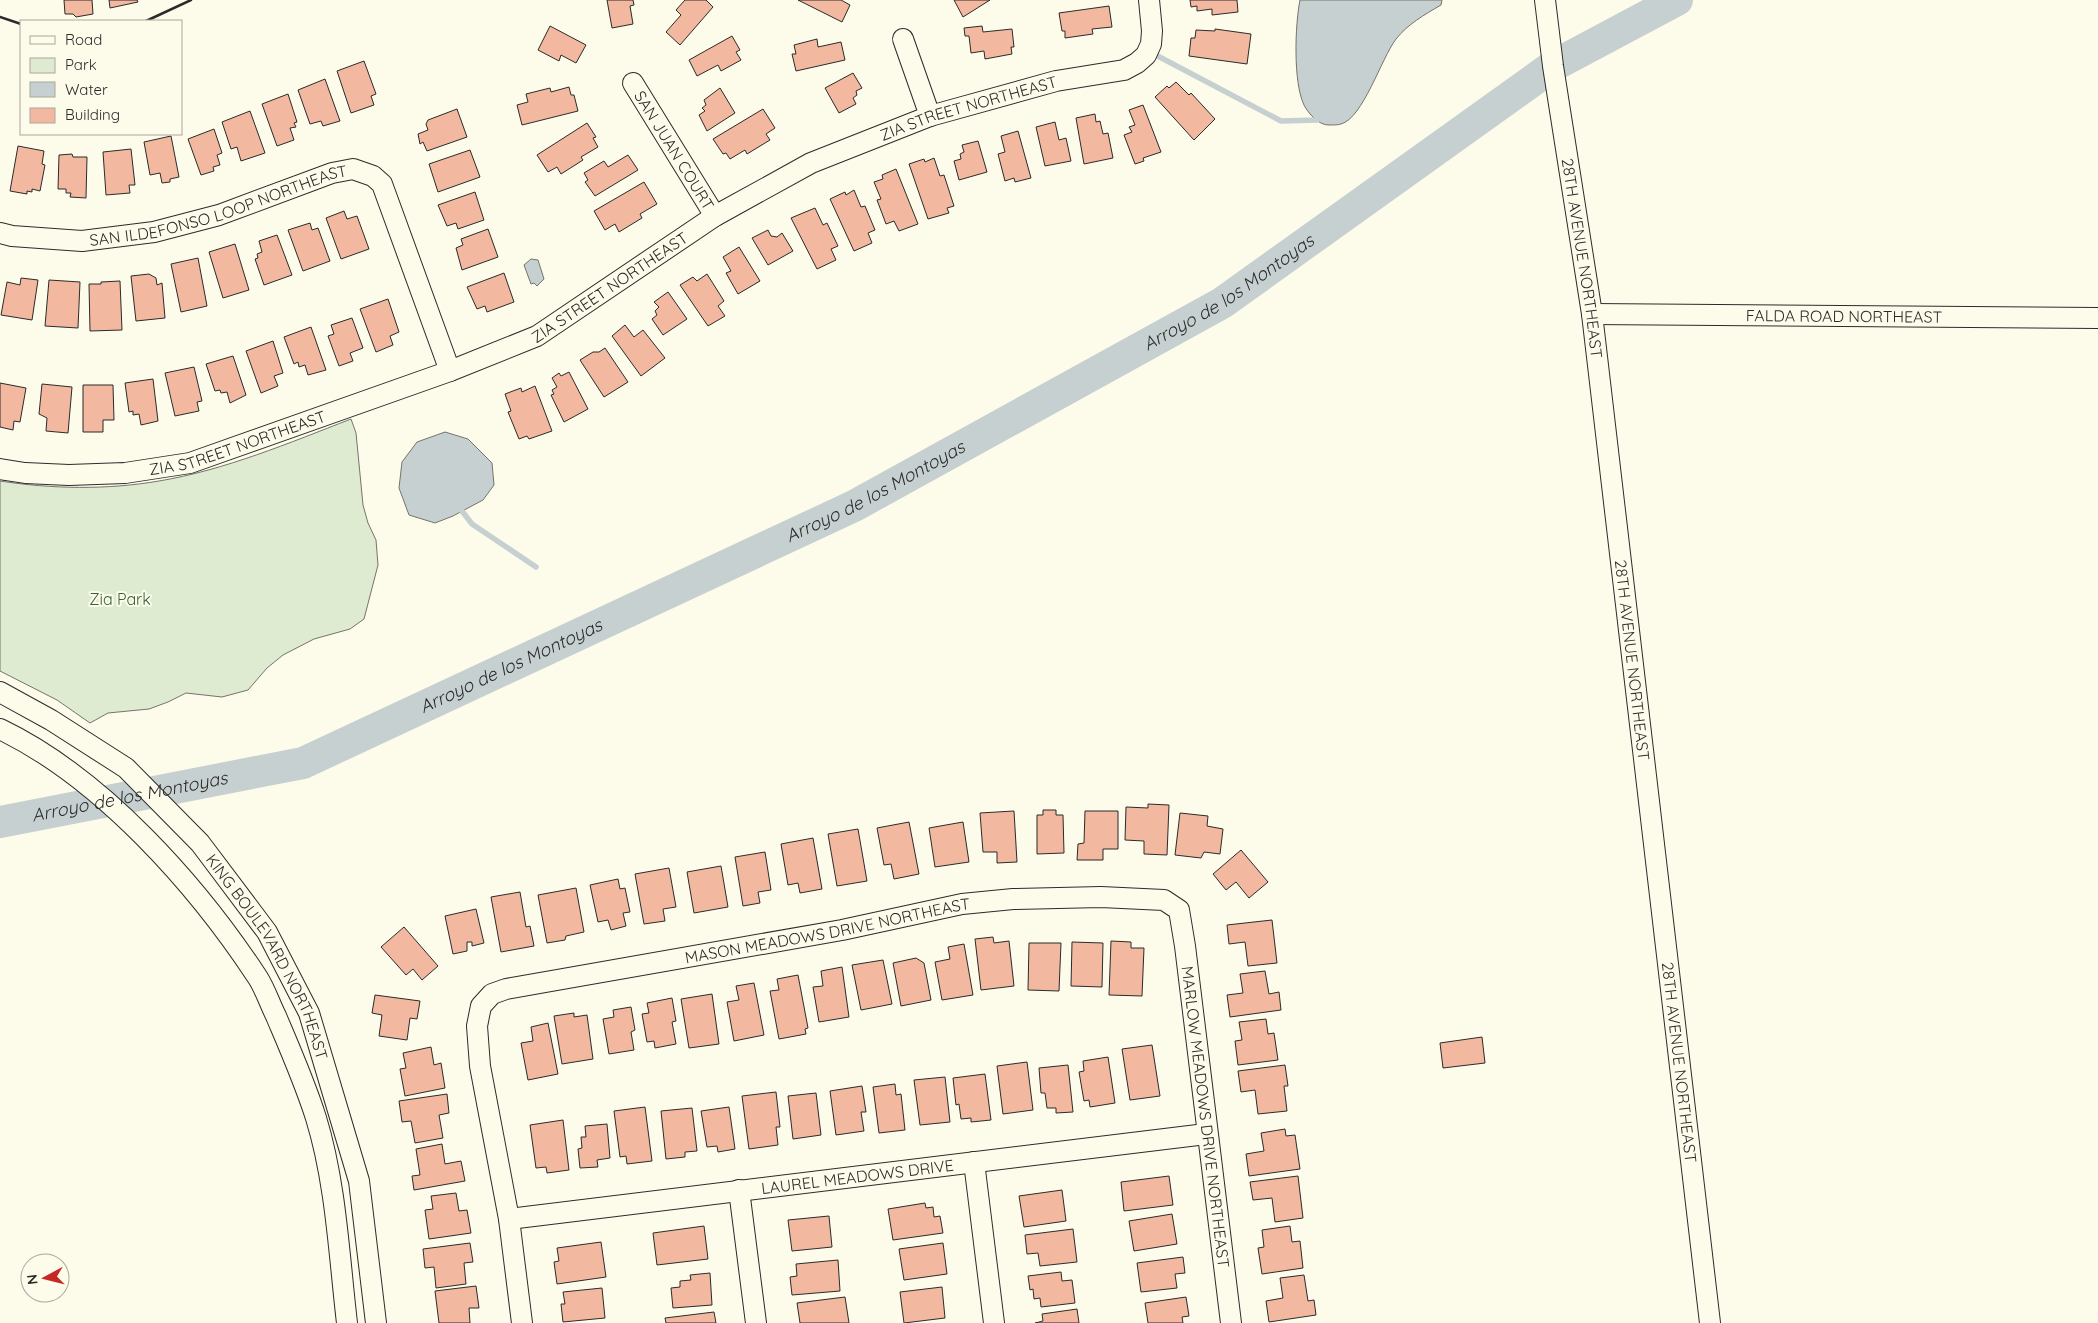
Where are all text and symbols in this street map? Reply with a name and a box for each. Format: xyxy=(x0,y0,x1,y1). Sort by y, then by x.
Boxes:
legend xyxy=(20,20,182,135)
text: Road xyxy=(65,30,102,49)
text: Park xyxy=(65,55,97,74)
street label: ZIA STREET NORTHEAST xyxy=(877,71,1059,145)
text: Water xyxy=(65,80,108,99)
street label: SAN JUAN COURT xyxy=(630,87,719,214)
text: Building xyxy=(65,105,120,124)
street label: 28TH AVENUE NORTHEAST xyxy=(1558,157,1607,360)
street label: SAN ILDEFONSO LOOP NORTHEAST xyxy=(88,160,349,250)
street label: ZIA STREET NORTHEAST xyxy=(527,227,692,347)
water label: Arroyo de los Montoyas xyxy=(1139,228,1319,355)
street label: FALDA ROAD NORTHEAST xyxy=(1746,305,1943,327)
street label: ZIA STREET NORTHEAST xyxy=(148,406,329,479)
water label: Arroyo de los Montoyas xyxy=(782,434,970,547)
street label: 28TH AVENUE NORTHEAST xyxy=(1611,559,1654,762)
park label: Zia Park xyxy=(89,589,151,609)
water label: Arroyo de los Montoyas xyxy=(416,613,607,718)
water label: Arroyo de los Montoyas xyxy=(30,766,231,827)
street label: KING BOULEVARD NORTHEAST xyxy=(202,850,332,1062)
street label: MASON MEADOWS DRIVE NORTHEAST xyxy=(683,893,971,967)
street label: 28TH AVENUE NORTHEAST xyxy=(1658,961,1701,1164)
street label: MARLOW MEADOWS DRIVE NORTHEAST xyxy=(1178,965,1234,1269)
street label: LAUREL MEADOWS DRIVE xyxy=(760,1155,955,1198)
north arrow xyxy=(20,1253,70,1303)
text: N xyxy=(23,1273,42,1286)

